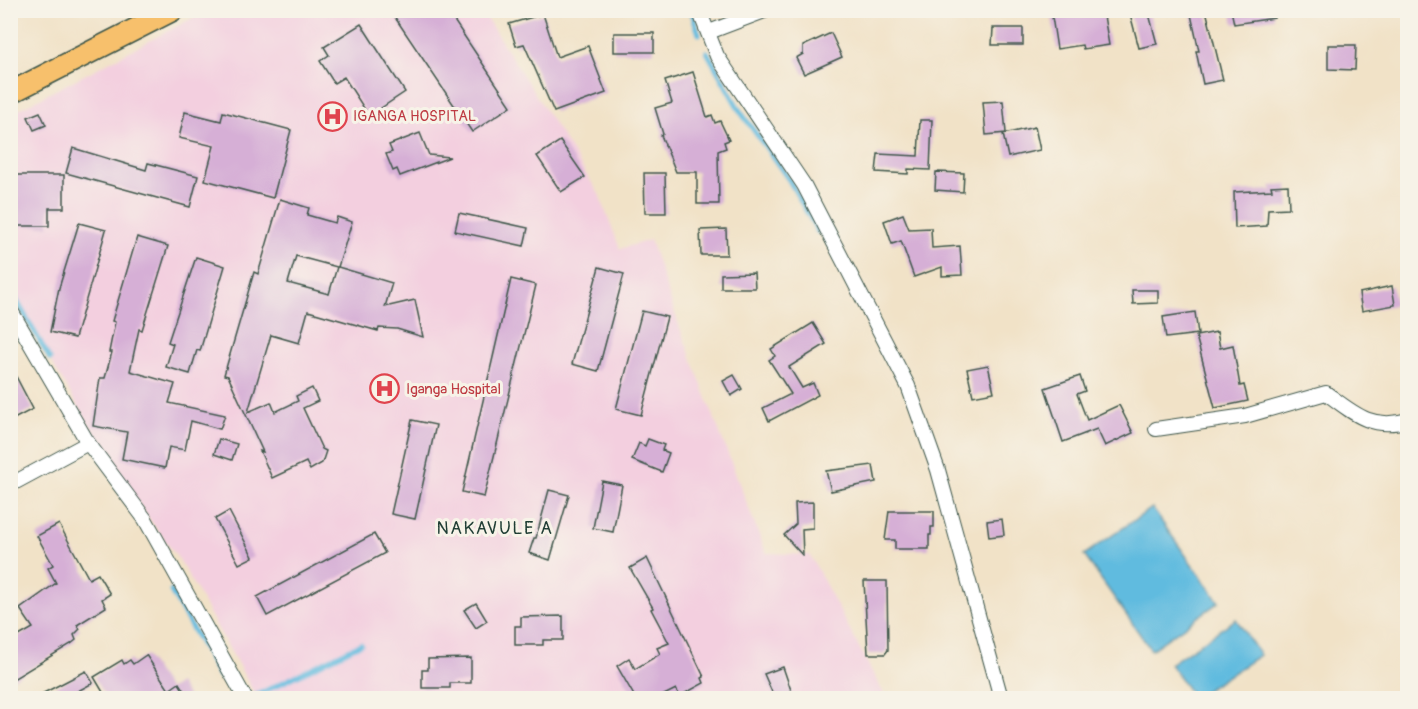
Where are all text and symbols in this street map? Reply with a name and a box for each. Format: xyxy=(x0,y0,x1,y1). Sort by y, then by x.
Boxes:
hospital icon: IGANGA HOSPITAL xyxy=(316,100,348,132)
place label: IGANGA HOSPITAL xyxy=(353,107,476,126)
hospital icon: Iganga Hospital xyxy=(369,373,401,405)
place label: Iganga Hospital xyxy=(406,380,501,399)
district label: NAKAVULE A xyxy=(437,517,553,540)

